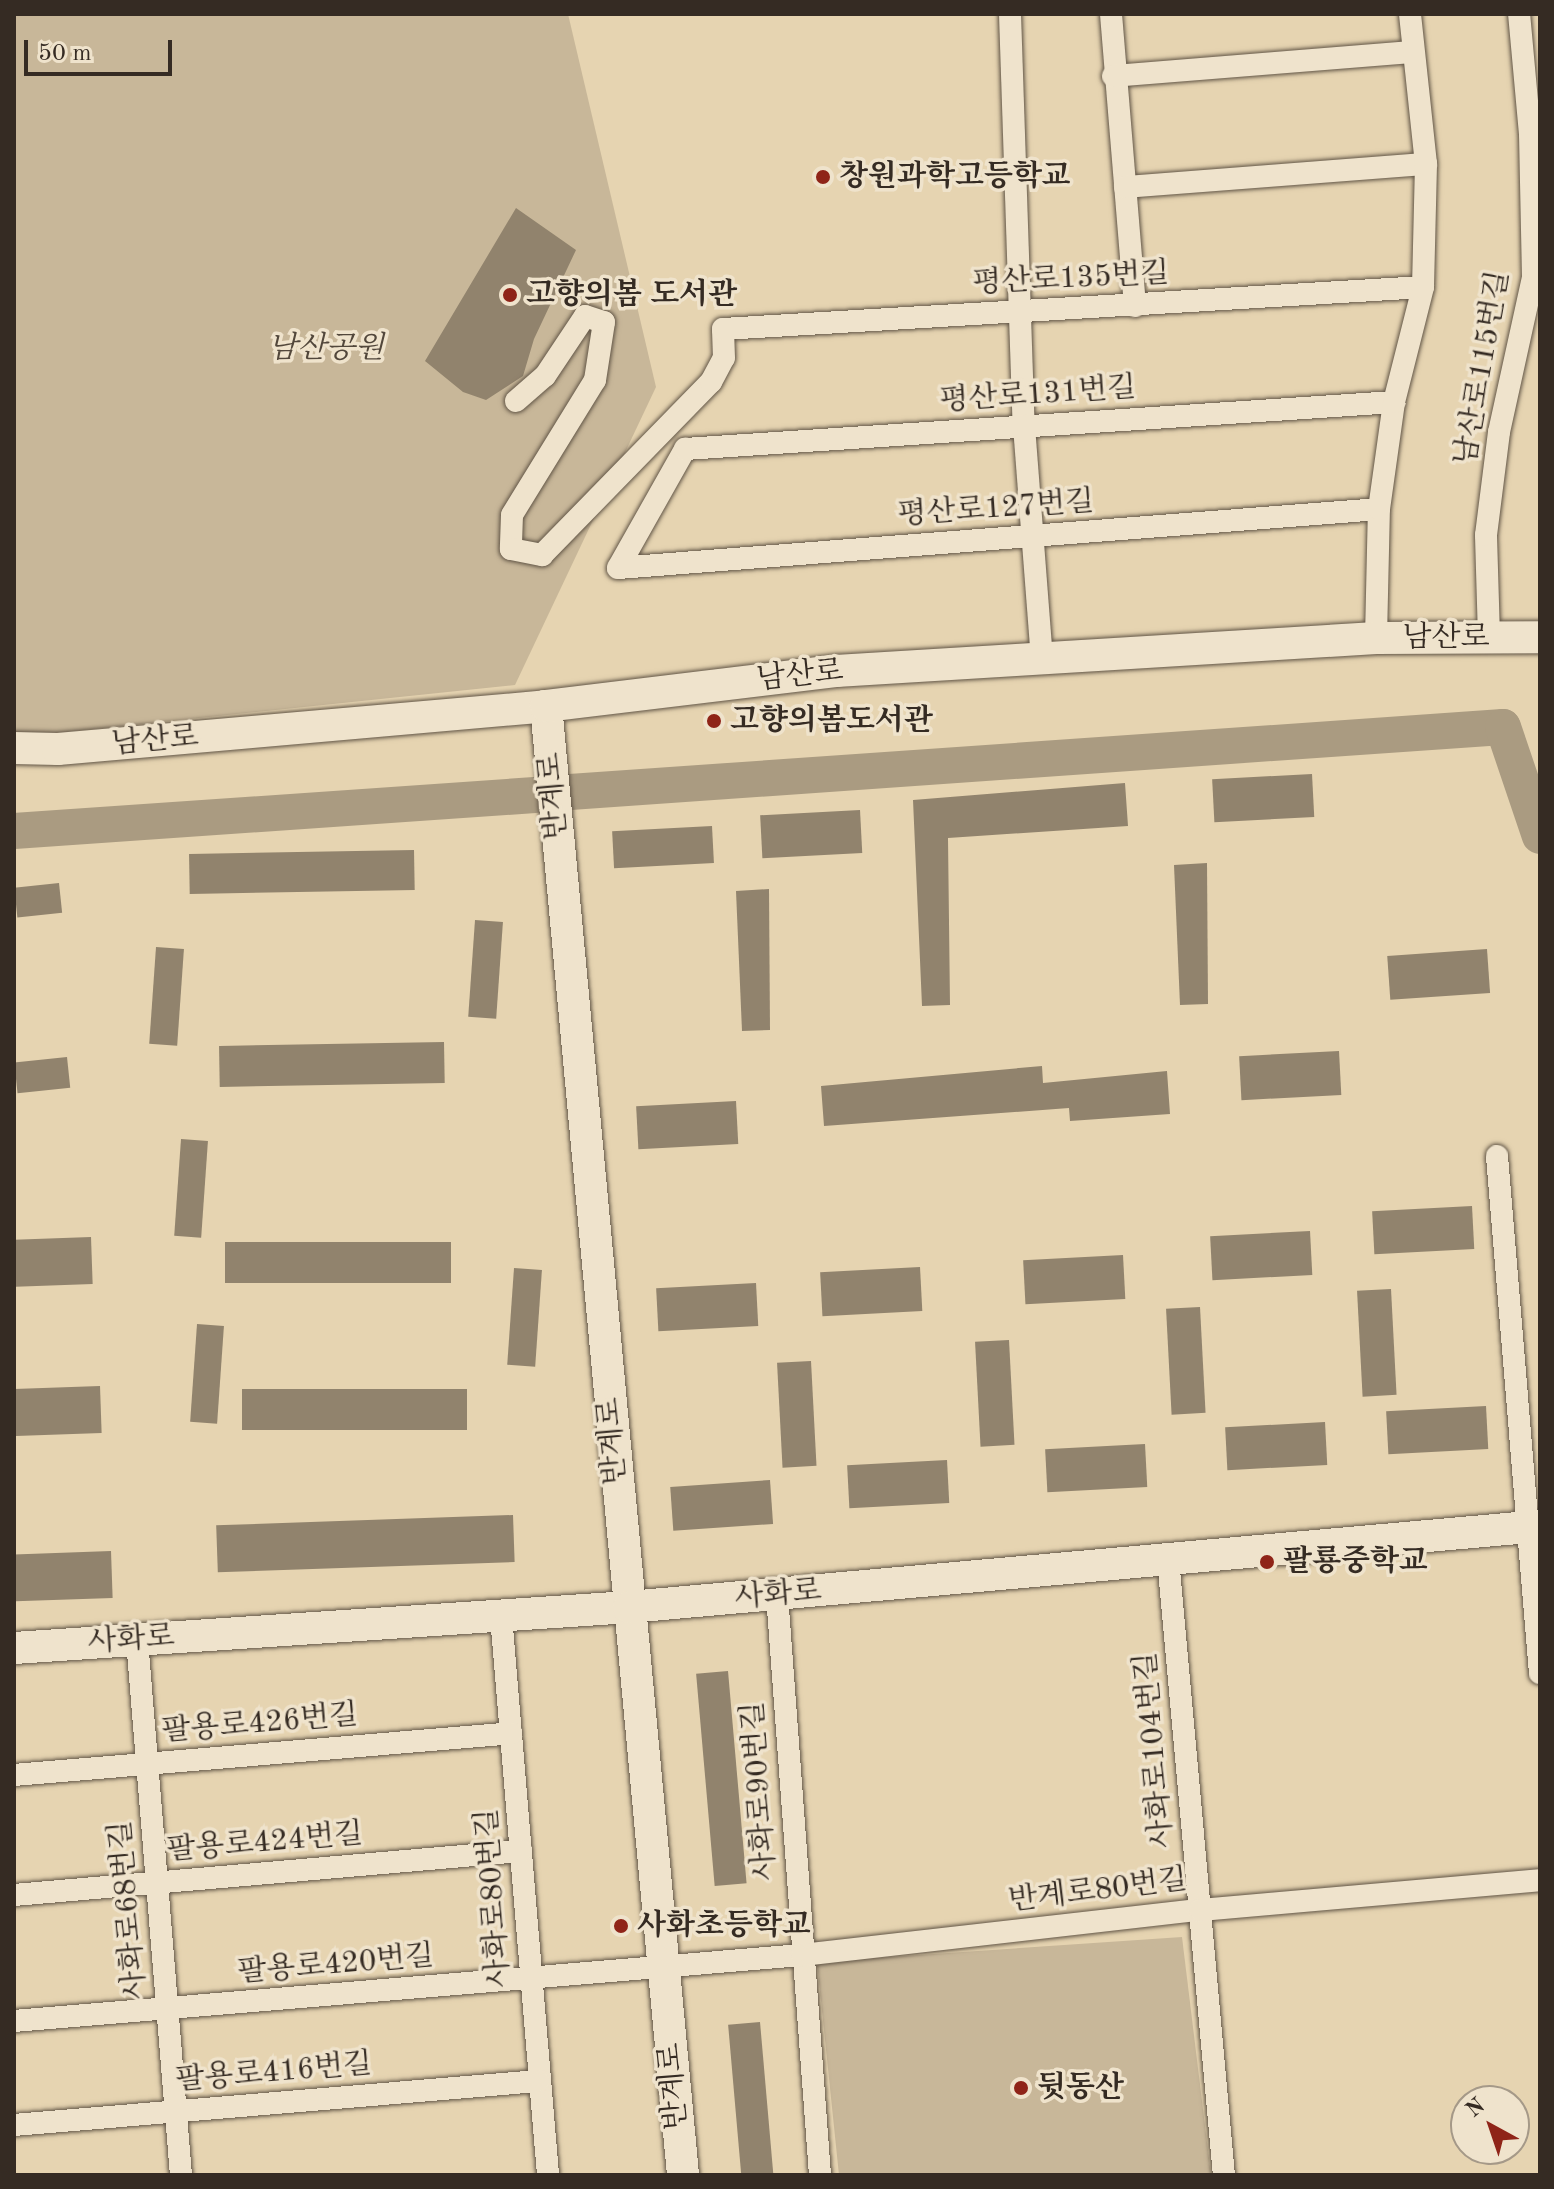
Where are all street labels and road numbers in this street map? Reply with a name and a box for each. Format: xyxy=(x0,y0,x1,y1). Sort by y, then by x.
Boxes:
street label: 평산로135번길 xyxy=(972,256,1170,302)
street label: 남산로115번길 xyxy=(1448,268,1518,468)
street label: 평산로131번길 xyxy=(938,370,1138,420)
street label: 평산로127번길 xyxy=(896,484,1096,534)
street label: 남산로 xyxy=(1403,620,1489,656)
street label: 남산로 xyxy=(755,654,845,698)
street label: 남산로 xyxy=(110,719,200,763)
street label: 반계로 xyxy=(532,751,576,841)
street label: 반계로 xyxy=(591,1396,635,1486)
street label: 사화로 xyxy=(733,1573,823,1617)
street label: 사화로 xyxy=(86,1619,176,1661)
street label: 사화로104번길 xyxy=(1128,1650,1182,1850)
street label: 팔용로426번길 xyxy=(160,1697,360,1751)
street label: 사화로90번길 xyxy=(736,1700,784,1882)
street label: 사화로80번길 xyxy=(470,1807,518,1989)
street label: 팔용로424번길 xyxy=(165,1816,365,1870)
street label: 사화로68번길 xyxy=(103,1819,155,2001)
street label: 반계로80번길 xyxy=(1007,1862,1189,1920)
street label: 팔용로420번길 xyxy=(236,1938,436,1992)
street label: 반계로 xyxy=(652,2041,696,2131)
street label: 팔용로416번길 xyxy=(174,2046,374,2100)

